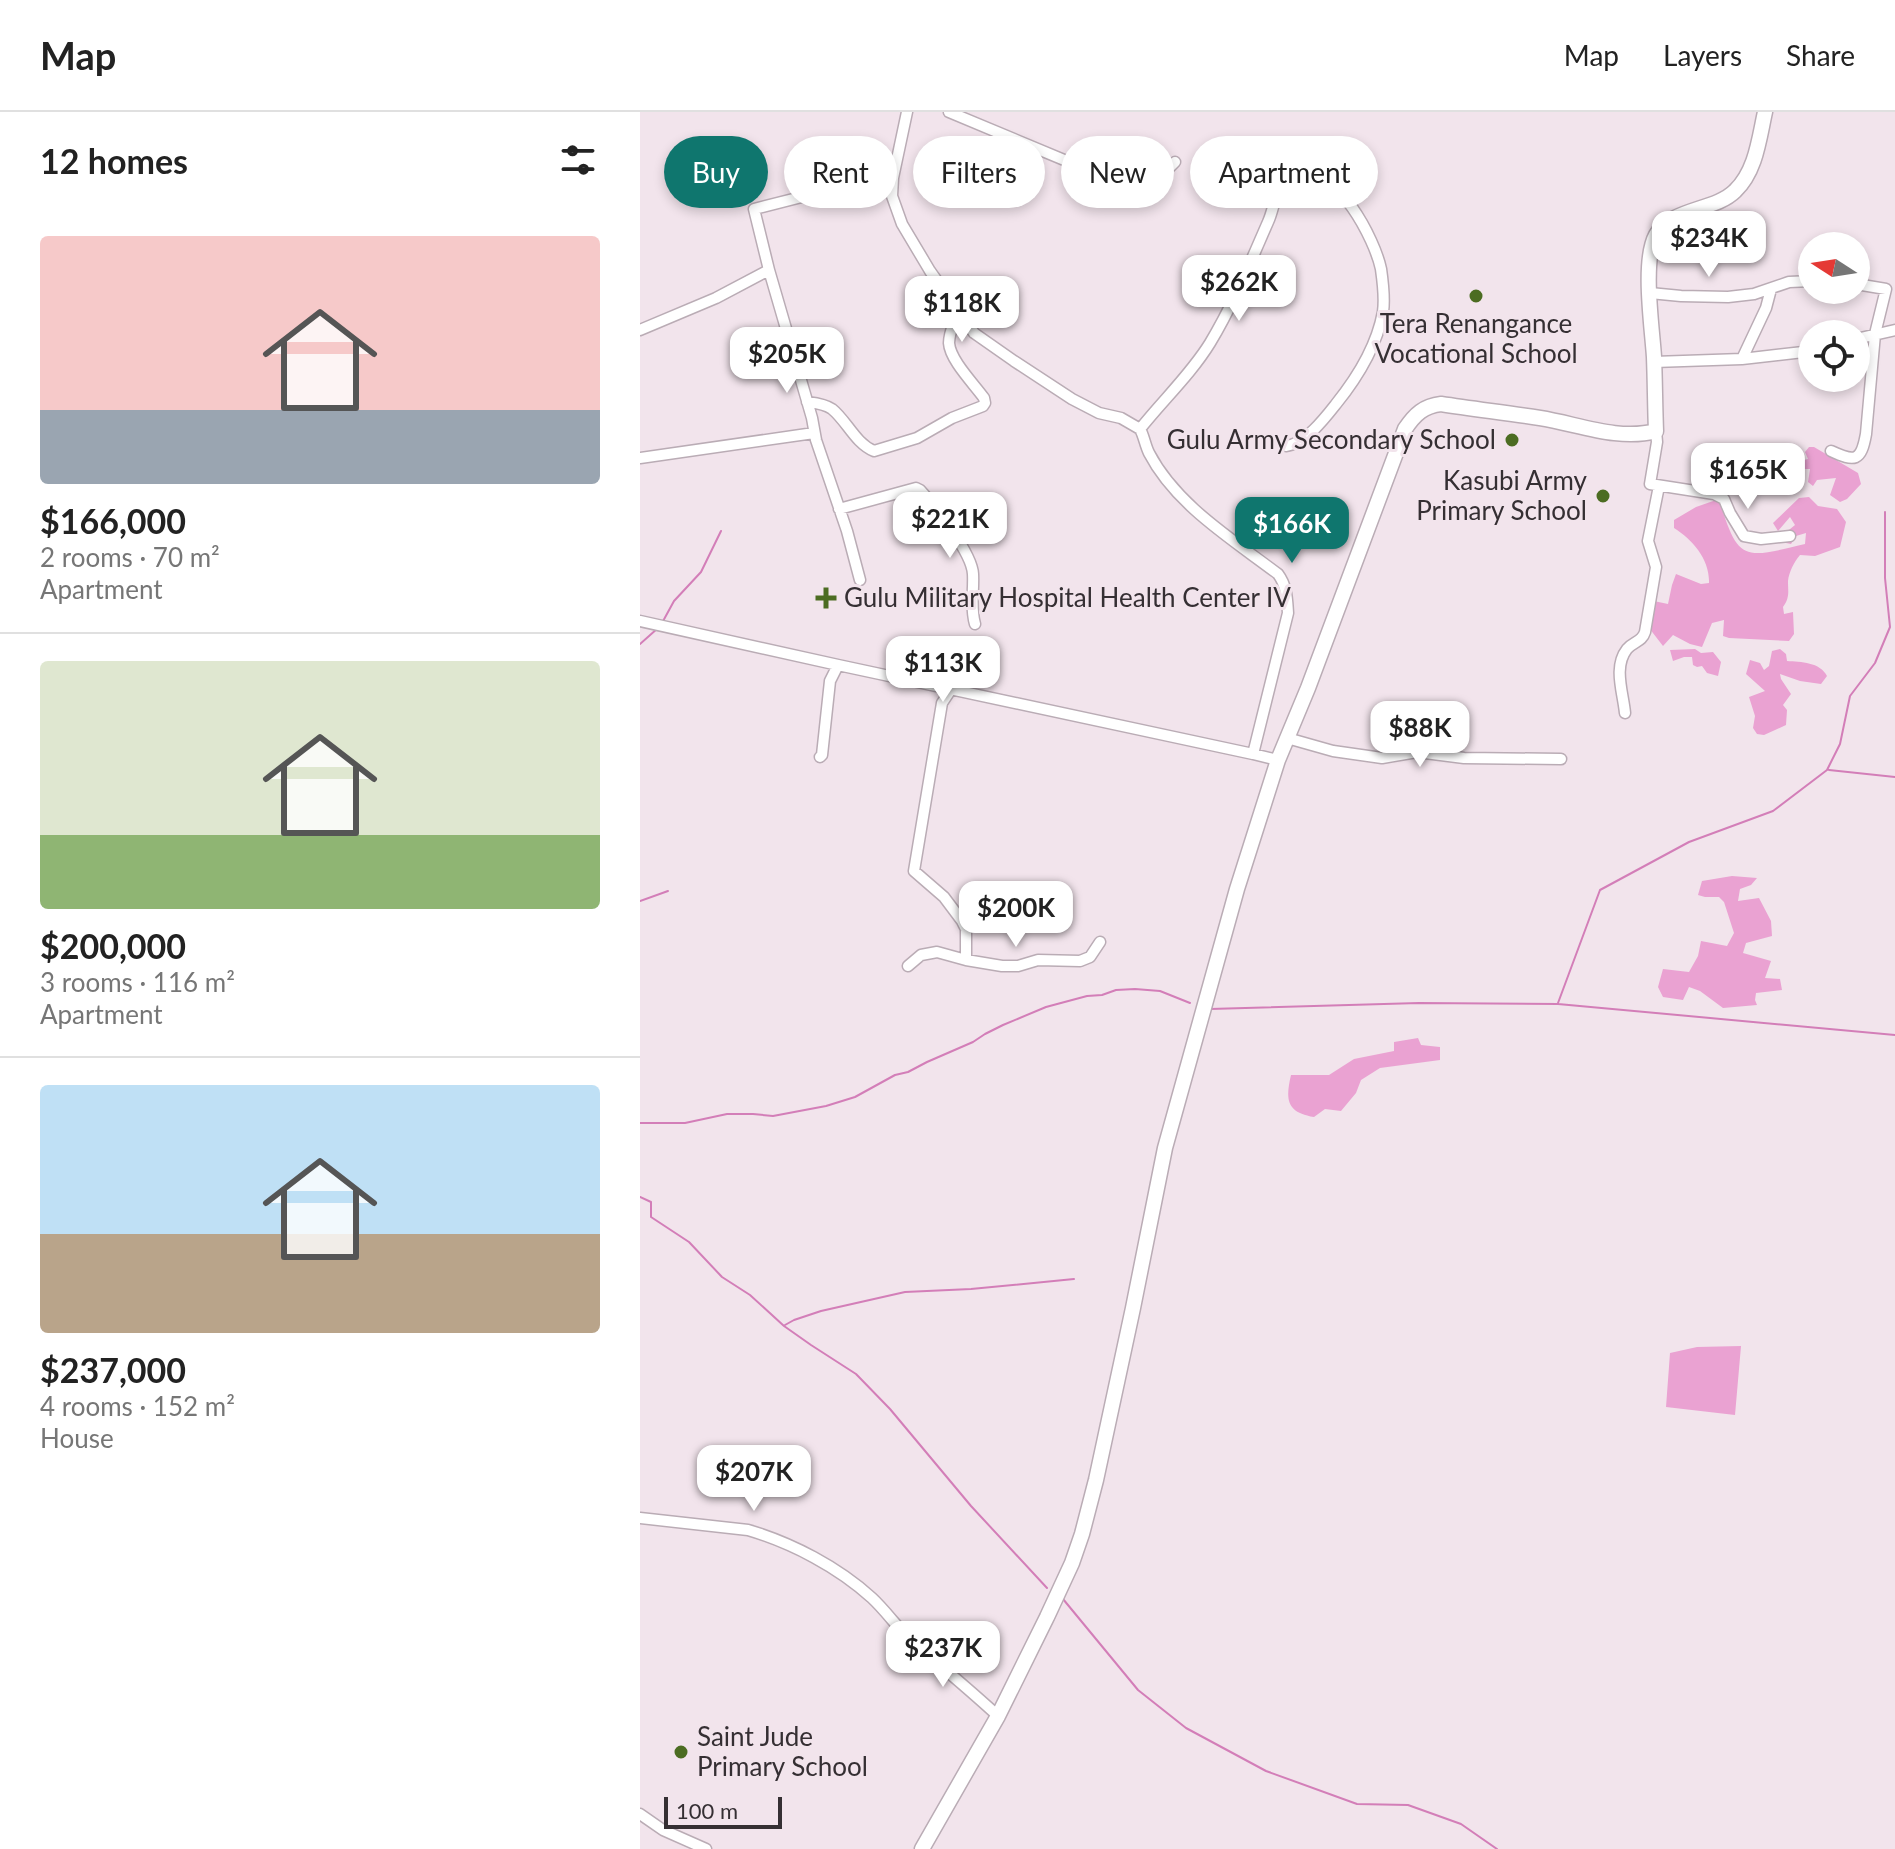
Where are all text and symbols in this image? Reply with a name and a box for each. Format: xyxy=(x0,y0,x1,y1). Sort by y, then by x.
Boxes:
text: Map xyxy=(40,32,116,78)
text: Map xyxy=(1564,38,1619,72)
text: Layers xyxy=(1663,38,1742,72)
text: Share xyxy=(1786,38,1855,72)
chip: Buy xyxy=(664,136,768,208)
chip: Rent xyxy=(784,136,897,208)
chip: Filters xyxy=(913,136,1045,208)
chip: New xyxy=(1061,136,1174,208)
chip: Apartment xyxy=(1190,136,1378,208)
icon: filters xyxy=(556,138,600,182)
text: 12 homes xyxy=(40,140,188,181)
pin: $234K xyxy=(1653,211,1765,279)
text: $234K xyxy=(1670,221,1748,253)
north arrow xyxy=(1798,232,1870,304)
map controls xyxy=(1798,232,1870,392)
pin: $262K xyxy=(1183,255,1295,323)
text: $262K xyxy=(1200,265,1278,297)
pin: $118K xyxy=(906,276,1018,344)
text: $118K xyxy=(923,286,1001,318)
marker: Tera Renangance Vocational School xyxy=(1467,287,1485,305)
icon: home xyxy=(248,288,392,432)
place label: Tera Renangance Vocational School xyxy=(1374,307,1578,369)
button: locate xyxy=(1798,320,1870,392)
pin: $205K xyxy=(731,327,843,395)
text: $205K xyxy=(748,337,826,369)
place label: Gulu Army Secondary School xyxy=(1167,423,1496,455)
marker: Gulu Army Secondary School xyxy=(1503,431,1521,449)
pin: $165K xyxy=(1692,443,1804,511)
text: $165K xyxy=(1709,453,1787,485)
place label: Kasubi Army Primary School xyxy=(1416,464,1588,526)
marker: Kasubi Army Primary School xyxy=(1594,487,1612,505)
pin: $221K xyxy=(894,492,1006,560)
pin: $166K xyxy=(1236,497,1348,565)
text: $166,000 xyxy=(40,500,186,541)
text: $221K xyxy=(911,502,989,534)
text: $166K xyxy=(1253,507,1331,539)
text: 2 rooms · 70 m² xyxy=(40,541,220,573)
text: Apartment xyxy=(40,573,163,605)
place label: Gulu Military Hospital Health Center IV xyxy=(844,581,1291,613)
marker: Gulu Military Hospital Health Center IV xyxy=(815,587,837,609)
pin: $113K xyxy=(887,636,999,704)
text: $113K xyxy=(904,646,982,678)
pin: $88K xyxy=(1373,701,1467,769)
text: $88K xyxy=(1388,711,1452,743)
icon: home xyxy=(248,713,392,857)
pin: $200K xyxy=(960,881,1072,949)
text: $200K xyxy=(977,891,1055,923)
text: $200,000 xyxy=(40,925,186,966)
text: 3 rooms · 116 m² xyxy=(40,966,235,998)
text: Apartment xyxy=(40,998,163,1030)
icon: home xyxy=(248,1137,392,1281)
text: $237,000 xyxy=(40,1349,186,1390)
text: 4 rooms · 152 m² xyxy=(40,1390,235,1422)
text: House xyxy=(40,1422,114,1454)
pin: $207K xyxy=(698,1445,810,1513)
text: $207K xyxy=(715,1455,793,1487)
pin: $237K xyxy=(887,1621,999,1689)
text: $237K xyxy=(904,1631,982,1663)
place label: Saint Jude Primary School xyxy=(697,1720,868,1782)
marker: Saint Jude Primary School xyxy=(672,1743,690,1761)
scale bar xyxy=(664,1793,782,1829)
text: 100 m xyxy=(676,1797,738,1824)

